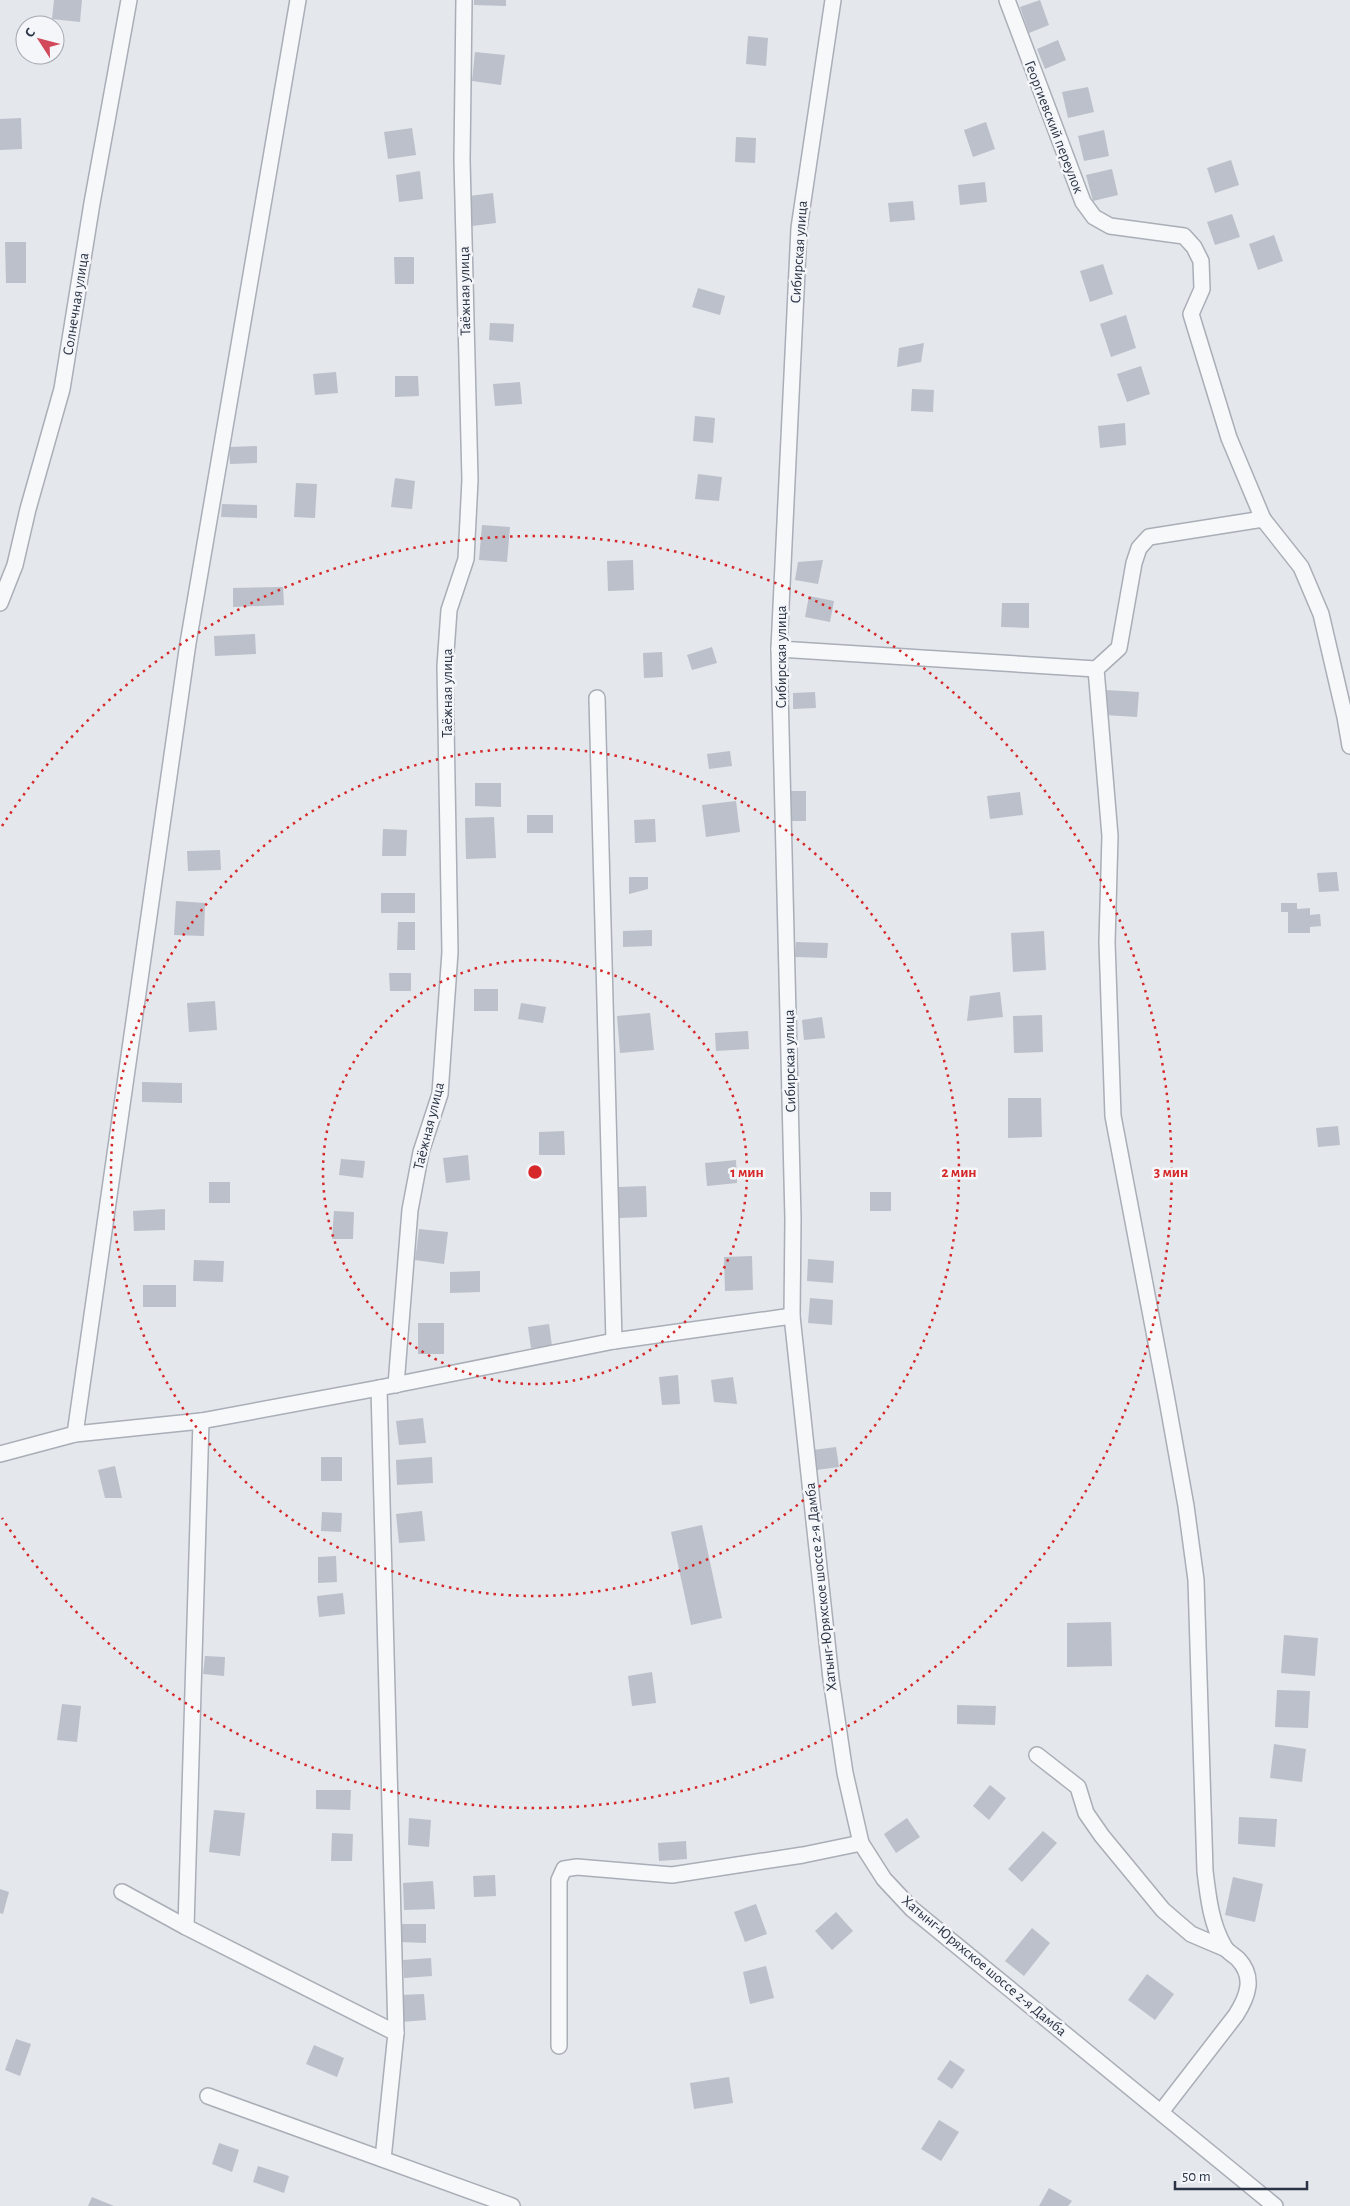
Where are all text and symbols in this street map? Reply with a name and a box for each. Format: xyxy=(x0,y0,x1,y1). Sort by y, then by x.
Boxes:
north arrow xyxy=(15,15,65,65)
text: С xyxy=(22,25,38,40)
street label: Георгиевский переулок xyxy=(1022,59,1086,196)
street label: Сибирская улица xyxy=(788,200,810,304)
street label: Таёжная улица xyxy=(457,246,473,336)
street label: Солнечная улица xyxy=(60,251,92,356)
street label: Сибирская улица xyxy=(774,605,789,709)
street label: Таёжная улица xyxy=(440,648,455,738)
street label: Сибирская улица xyxy=(782,1009,798,1113)
street label: Таёжная улица xyxy=(411,1081,447,1171)
centre of rings xyxy=(526,1163,544,1181)
text: 1 мин xyxy=(730,1165,764,1180)
text: 2 мин xyxy=(941,1165,977,1180)
text: 3 мин xyxy=(1154,1165,1188,1180)
street label: Хатынг-Юряхское шоссе 2-я Дамба xyxy=(803,1482,839,1692)
street label: Хатынг-Юряхское шоссе 2-я Дамба xyxy=(899,1893,1069,2039)
scale bar xyxy=(1175,2158,1308,2190)
text: 50 m xyxy=(1182,2169,1211,2184)

